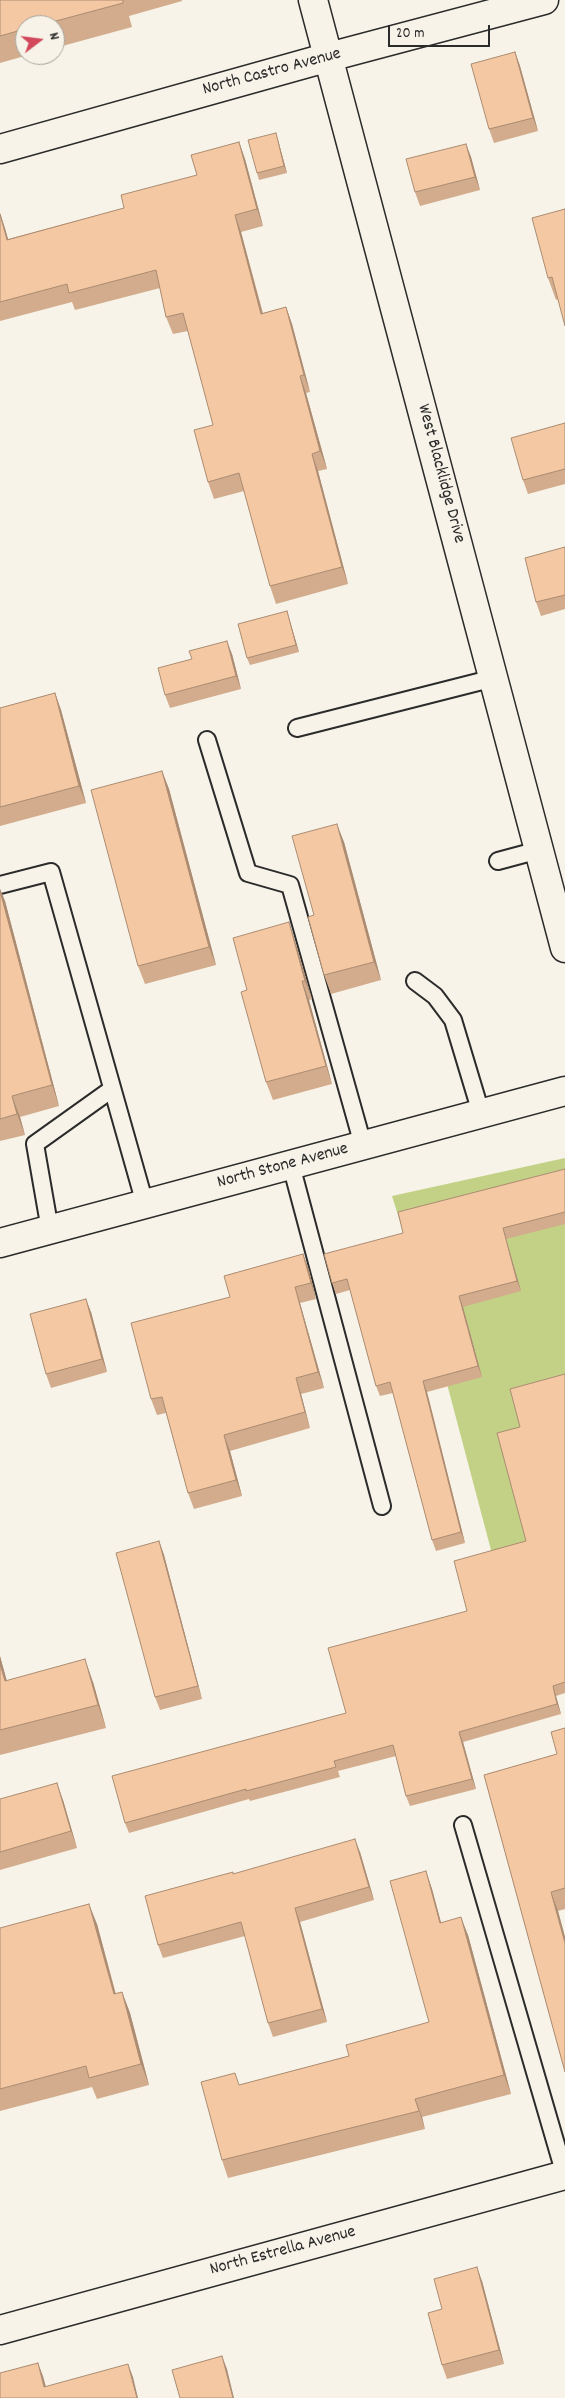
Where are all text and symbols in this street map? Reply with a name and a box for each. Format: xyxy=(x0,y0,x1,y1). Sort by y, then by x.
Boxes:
north arrow xyxy=(15,15,65,65)
scale bar xyxy=(390,15,492,47)
text: 20 m xyxy=(396,23,424,45)
text: N xyxy=(43,30,64,42)
street label: North Castro Avenue xyxy=(201,44,343,102)
street label: West Blacklidge Drive xyxy=(411,402,469,546)
street label: North Stone Avenue xyxy=(215,1139,351,1195)
street label: North Estrella Avenue xyxy=(208,2222,358,2282)

